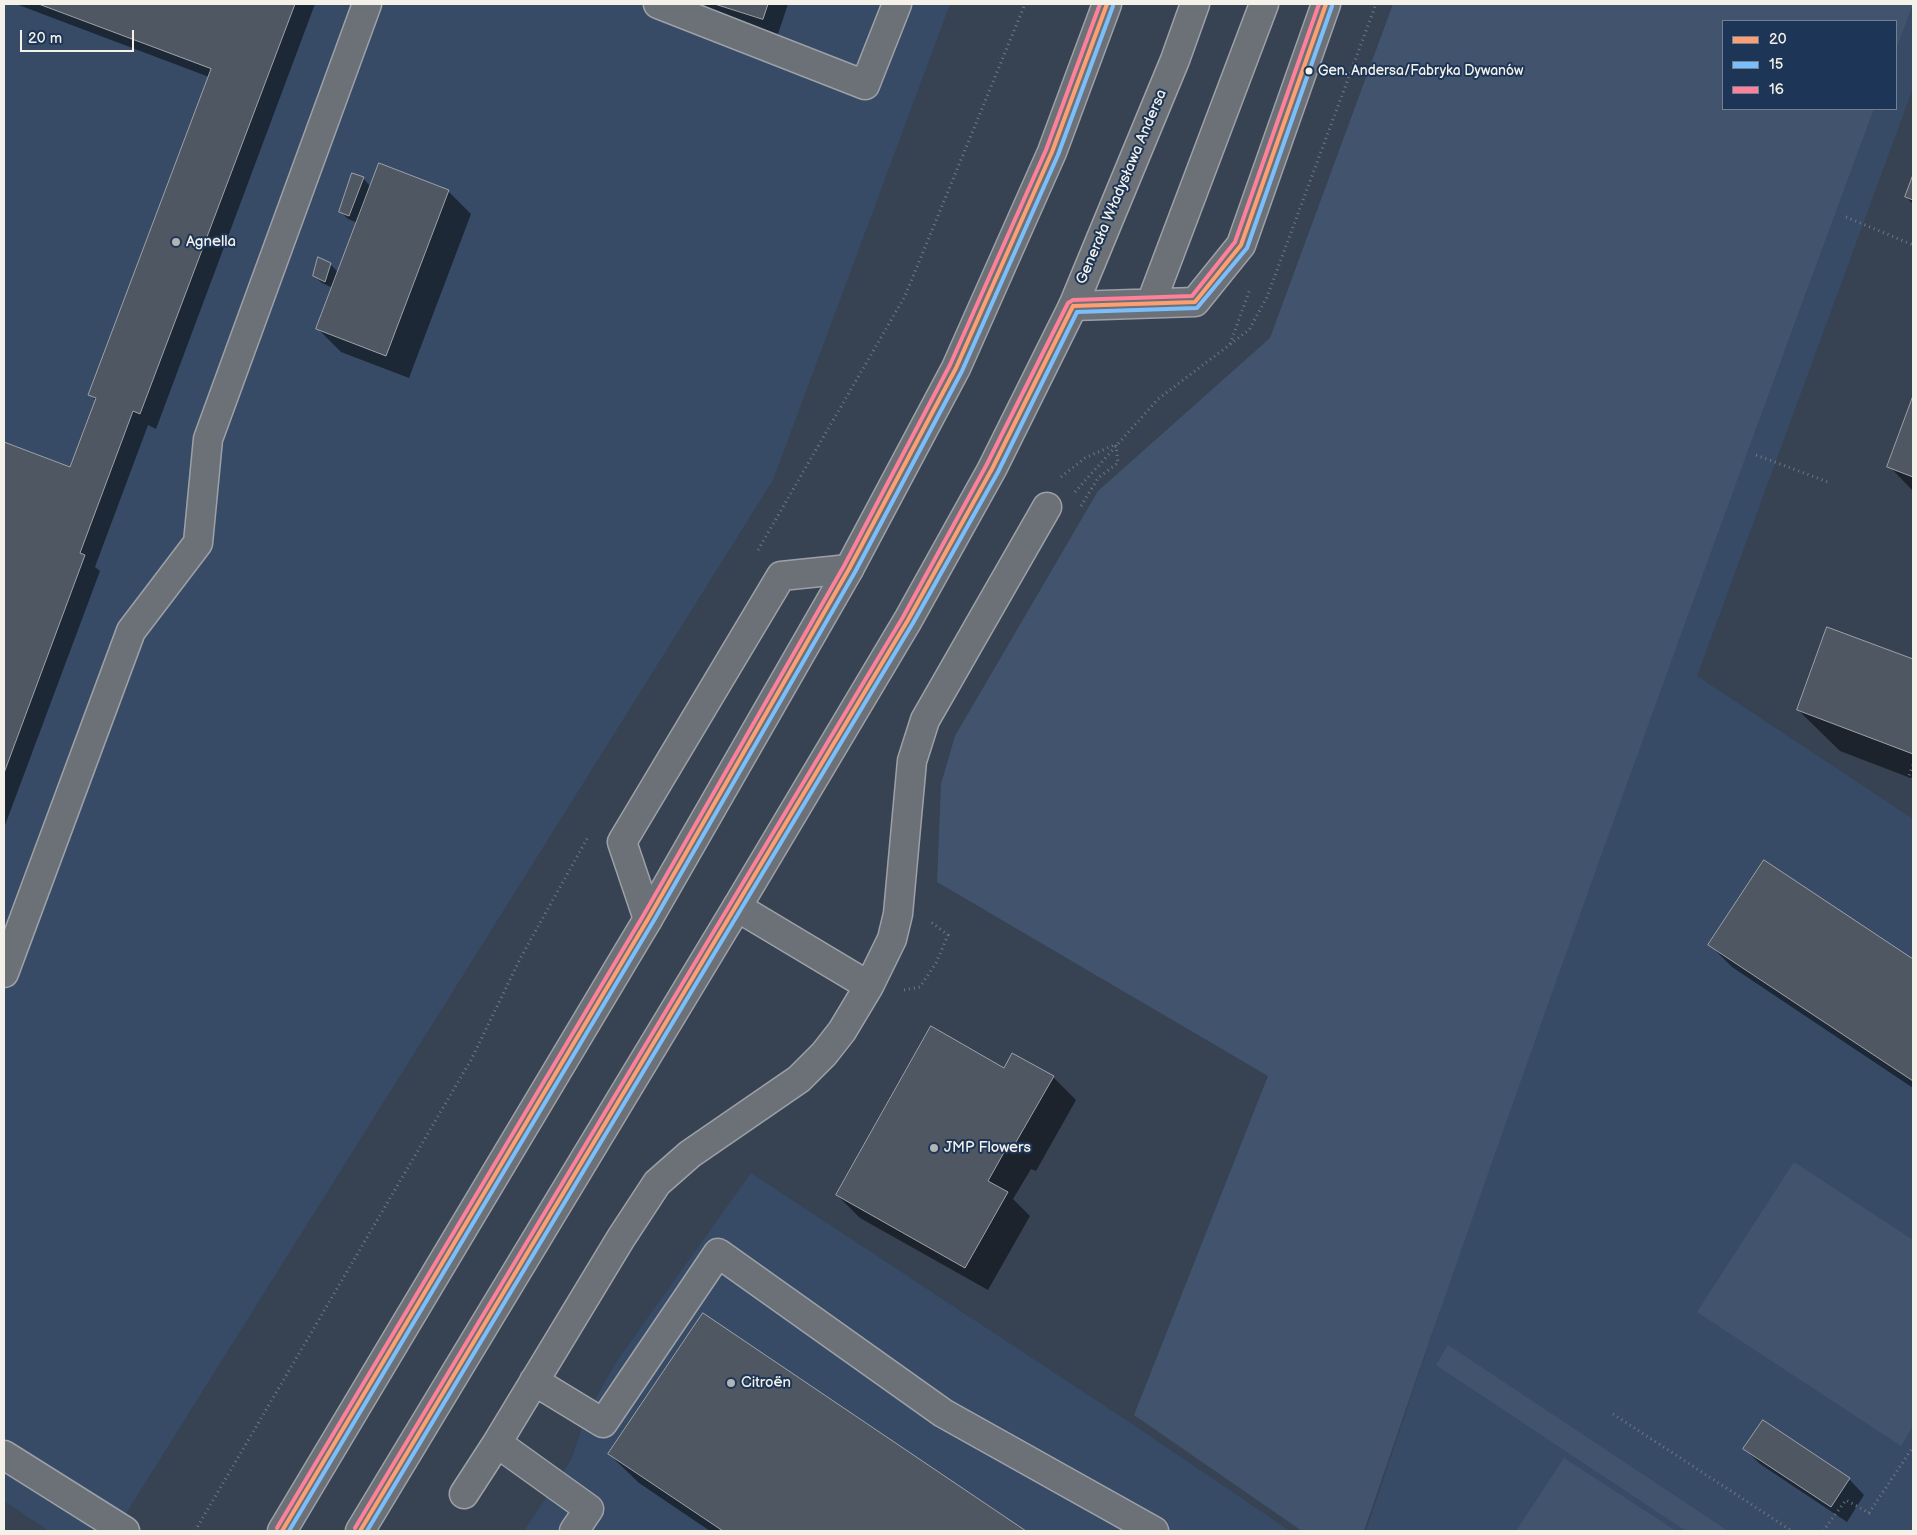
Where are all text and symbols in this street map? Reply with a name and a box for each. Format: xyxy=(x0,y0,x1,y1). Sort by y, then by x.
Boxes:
scale bar xyxy=(22,20,136,52)
legend xyxy=(1722,20,1897,110)
text: 20 m xyxy=(28,29,62,48)
text: 20 xyxy=(1769,30,1787,49)
text: 15 xyxy=(1769,55,1783,74)
place label: Gen. Andersa/Fabryka Dywanów xyxy=(1318,63,1523,79)
marker: Gen. Andersa/Fabryka Dywanów xyxy=(1304,66,1314,76)
text: 16 xyxy=(1769,80,1784,99)
street label: Generała Władysława Andersa xyxy=(1073,87,1171,287)
place label: Agnella xyxy=(186,233,236,251)
marker: Agnella xyxy=(170,236,182,248)
place label: JMP Flowers xyxy=(944,1139,1031,1157)
marker: JMP Flowers xyxy=(928,1142,940,1154)
place label: Citroën xyxy=(741,1374,791,1392)
marker: Citroën xyxy=(725,1377,737,1389)

